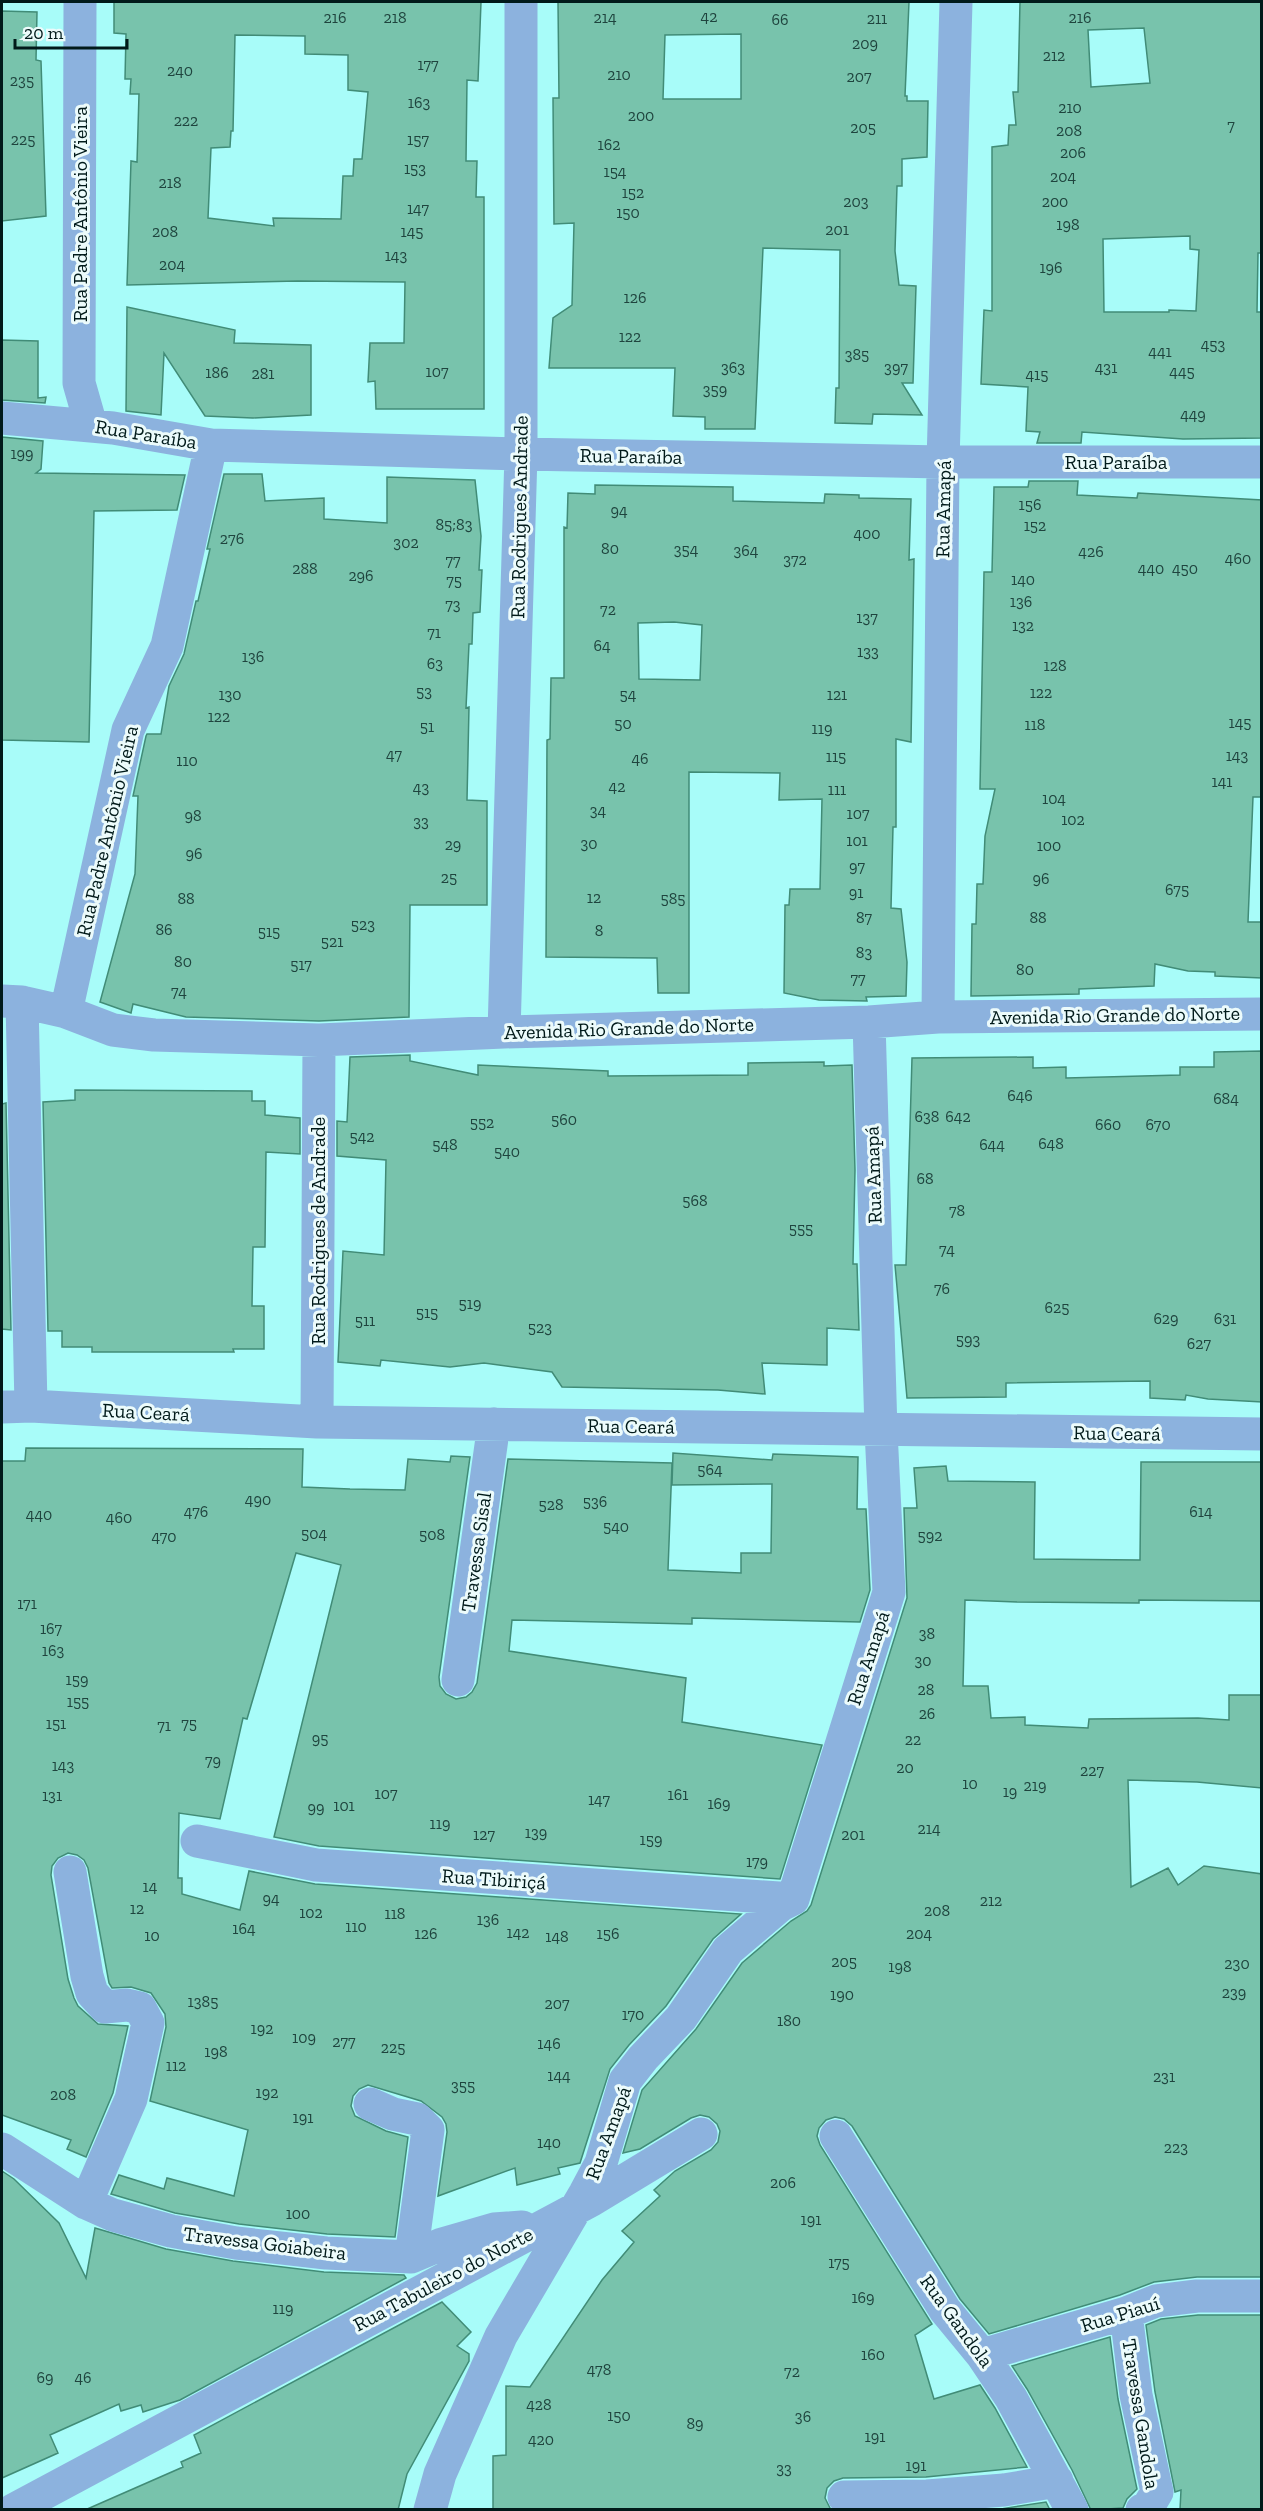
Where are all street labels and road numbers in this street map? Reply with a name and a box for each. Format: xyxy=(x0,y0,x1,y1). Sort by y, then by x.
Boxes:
street label: Rua Padre Antônio Vieira xyxy=(68,106,92,322)
street label: Rua Paraíba xyxy=(93,414,199,454)
street label: Rua Rodrigues Andrade xyxy=(505,415,533,619)
street label: Rua Paraíba xyxy=(579,443,683,469)
street label: Rua Paraíba xyxy=(1065,450,1168,474)
street label: Rua Amapá xyxy=(930,460,956,558)
street label: Rua Padre Antônio Vieira xyxy=(71,723,143,939)
street label: Avenida Rio Grande do Norte xyxy=(990,1001,1240,1029)
street label: Avenida Rio Grande do Norte xyxy=(504,1012,754,1044)
street label: Rua Rodrigues de Andrade xyxy=(306,1117,330,1345)
street label: Rua Amapá xyxy=(859,1125,887,1224)
street label: Rua Ceará xyxy=(102,1398,191,1426)
street label: Rua Ceará xyxy=(587,1413,675,1439)
street label: Rua Ceará xyxy=(1073,1420,1161,1446)
street label: Travessa Sisal xyxy=(456,1491,496,1613)
street label: Rua Amapá xyxy=(841,1608,895,1708)
street label: Rua Tibiriçá xyxy=(441,1863,547,1895)
street label: Rua Amapá xyxy=(580,2083,636,2183)
street label: Travessa Goiabeira xyxy=(182,2221,348,2265)
street label: Rua Tabuleiro do Norte xyxy=(349,2221,537,2337)
street label: Rua Gandola xyxy=(915,2270,999,2372)
street label: Rua Piauí xyxy=(1078,2291,1163,2337)
street label: Travessa Gandola xyxy=(1117,2337,1165,2491)

